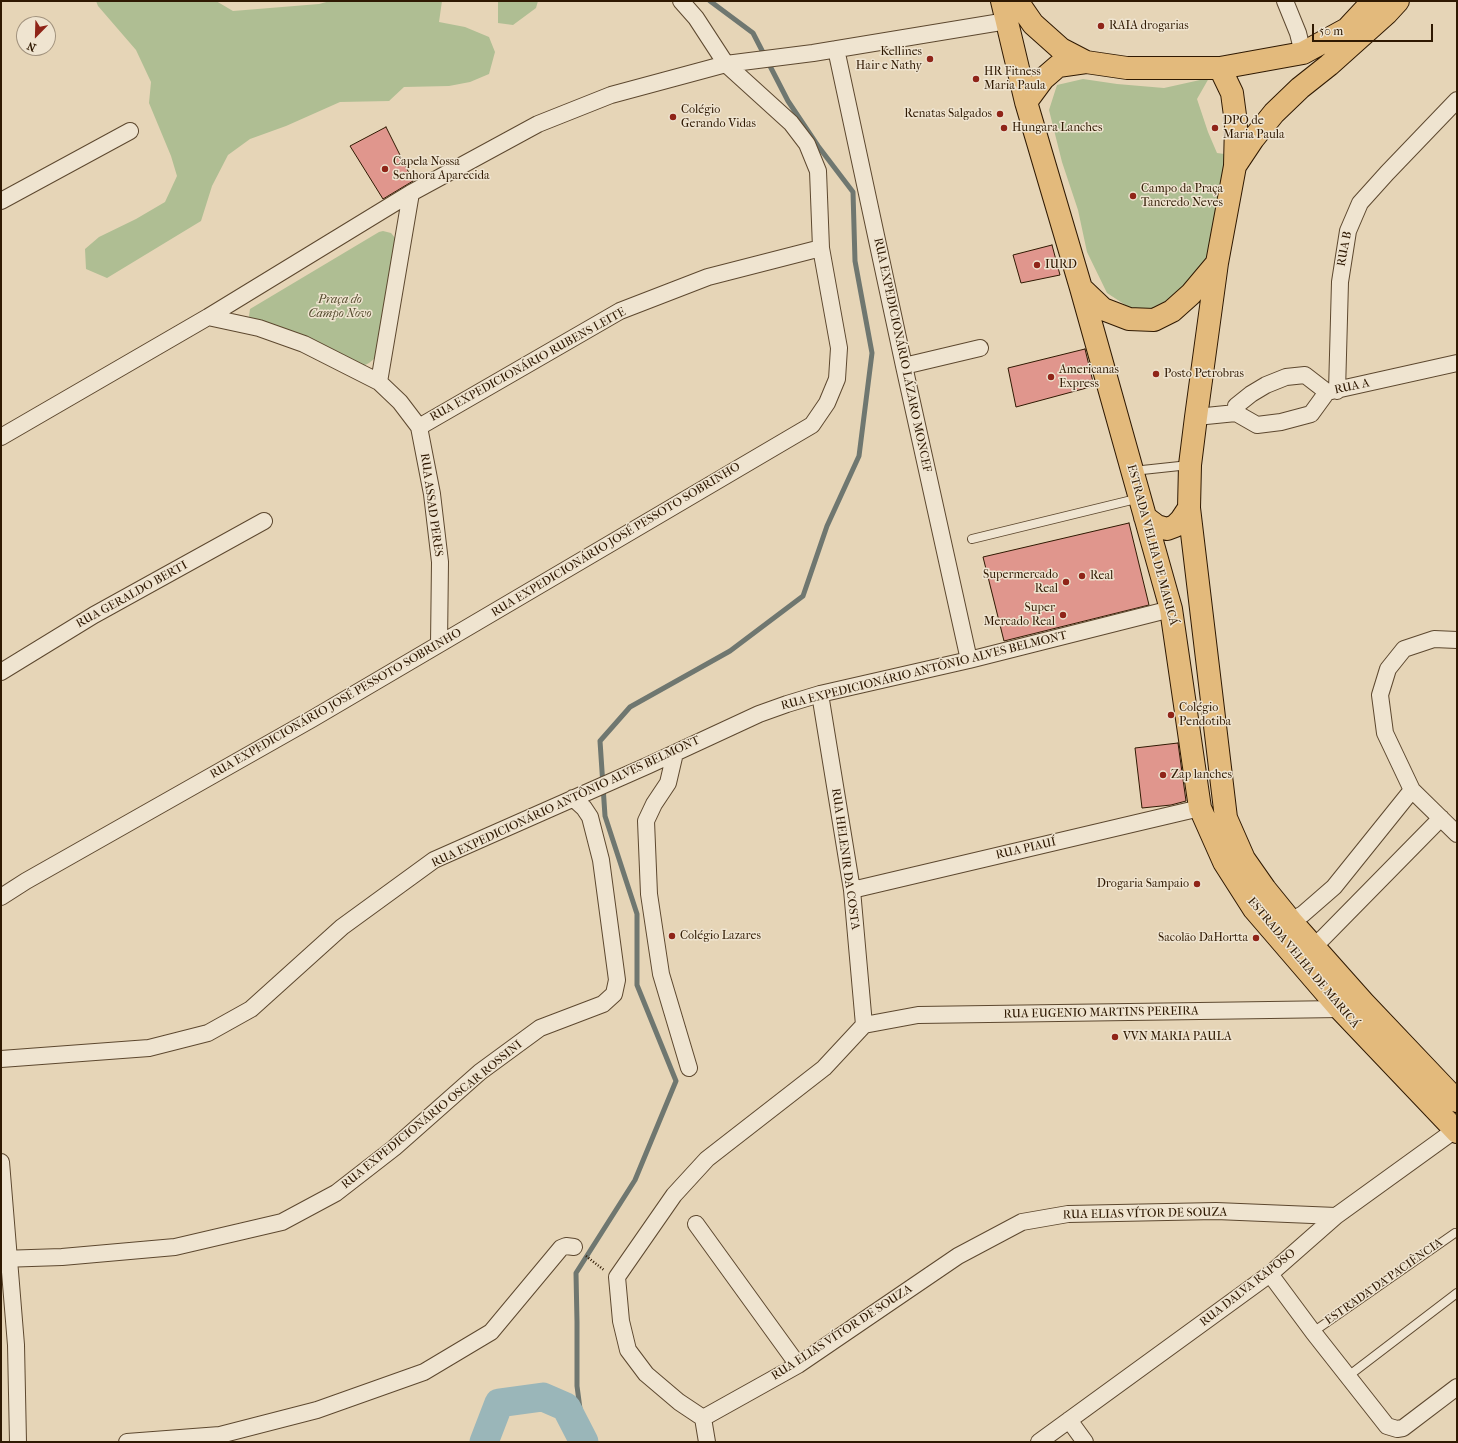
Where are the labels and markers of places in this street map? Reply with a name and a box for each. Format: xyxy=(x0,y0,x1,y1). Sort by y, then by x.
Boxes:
place label: RAIA drogarias xyxy=(1109,19,1189,33)
marker: RAIA drogarias xyxy=(1096,21,1106,31)
place label: Kellines Hair e Nathy xyxy=(856,45,922,73)
marker: Kellines Hair e Nathy xyxy=(925,54,935,64)
place label: HR Fitness Maria Paula xyxy=(984,65,1046,93)
marker: HR Fitness Maria Paula xyxy=(971,74,981,84)
place label: Colégio Gerando Vidas xyxy=(681,103,756,131)
place label: Renatas Salgados xyxy=(904,107,992,121)
marker: Renatas Salgados xyxy=(995,109,1005,119)
marker: Colégio Gerando Vidas xyxy=(668,112,678,122)
place label: DPO de Maria Paula xyxy=(1223,114,1285,142)
place label: Hungara Lanches xyxy=(1012,121,1102,135)
marker: Hungara Lanches xyxy=(999,123,1009,133)
marker: DPO de Maria Paula xyxy=(1210,123,1220,133)
place label: Capela Nossa Senhora Aparecida xyxy=(393,155,490,183)
marker: Capela Nossa Senhora Aparecida xyxy=(380,164,390,174)
place label: Campo da Praça Tancredo Neves xyxy=(1141,182,1223,210)
marker: Campo da Praça Tancredo Neves xyxy=(1128,191,1138,201)
place label: IURD xyxy=(1045,258,1077,272)
marker: IURD xyxy=(1032,260,1042,270)
place label: Americanas Express xyxy=(1059,363,1119,391)
place label: Posto Petrobras xyxy=(1164,367,1244,381)
marker: Posto Petrobras xyxy=(1151,369,1161,379)
marker: Americanas Express xyxy=(1046,372,1056,382)
place label: Supermercado Real xyxy=(983,568,1058,596)
place label: Real xyxy=(1090,569,1113,583)
marker: Real xyxy=(1077,571,1087,581)
marker: Supermercado Real xyxy=(1061,577,1071,587)
place label: Super Mercado Real xyxy=(984,601,1055,629)
marker: Super Mercado Real xyxy=(1058,610,1068,620)
place label: Colégio Pendotiba xyxy=(1179,701,1231,729)
marker: Colégio Pendotiba xyxy=(1166,710,1176,720)
place label: Zap lanches xyxy=(1171,768,1232,782)
marker: Zap lanches xyxy=(1158,770,1168,780)
place label: Drogaria Sampaio xyxy=(1097,877,1189,891)
marker: Drogaria Sampaio xyxy=(1192,879,1202,889)
place label: Colégio Lazares xyxy=(680,929,761,943)
marker: Colégio Lazares xyxy=(667,931,677,941)
place label: Sacolão DaHortta xyxy=(1158,931,1248,945)
marker: Sacolão DaHortta xyxy=(1251,933,1261,943)
place label: VVN MARIA PAULA xyxy=(1123,1030,1232,1044)
marker: VVN MARIA PAULA xyxy=(1110,1032,1120,1042)

